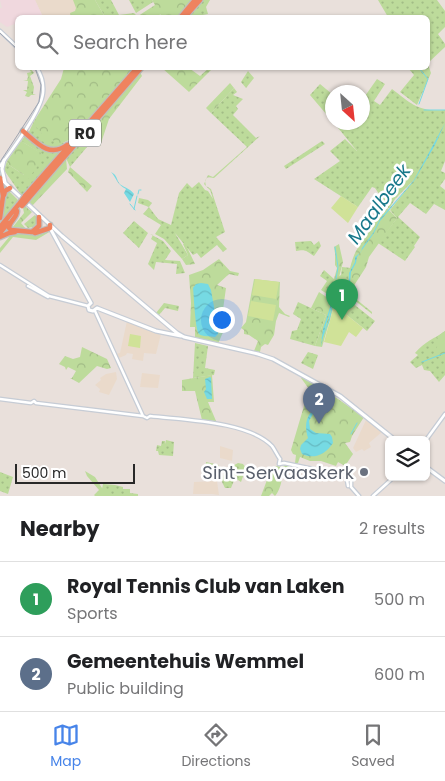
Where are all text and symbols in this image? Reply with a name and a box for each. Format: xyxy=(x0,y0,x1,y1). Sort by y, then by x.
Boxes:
search box xyxy=(15,15,430,70)
icon: search xyxy=(33,29,61,57)
text: Search here xyxy=(73,29,187,56)
north arrow xyxy=(325,85,370,130)
road number: R0 xyxy=(69,120,101,146)
water label: Maalbeek xyxy=(341,158,418,250)
pin: 1 xyxy=(326,279,358,320)
your location xyxy=(209,307,235,333)
pin: 2 xyxy=(303,383,335,424)
map controls xyxy=(385,436,430,481)
button: layers xyxy=(385,436,430,481)
place label: Sint-Servaaskerk xyxy=(202,460,355,485)
scale bar xyxy=(15,461,135,484)
text: 500 m xyxy=(22,463,67,483)
marker: Sint-Servaaskerk xyxy=(358,466,370,478)
text: Nearby xyxy=(20,514,100,543)
text: 2 results xyxy=(359,517,425,540)
text: Royal Tennis Club van Laken xyxy=(67,573,344,600)
text: 1 xyxy=(33,588,39,611)
text: 500 m xyxy=(374,588,425,611)
text: Sports xyxy=(67,602,118,625)
text: Gemeentehuis Wemmel xyxy=(67,648,304,675)
text: 2 xyxy=(31,663,41,686)
text: 600 m xyxy=(374,663,425,686)
text: Public building xyxy=(67,677,184,700)
tab: Map xyxy=(50,721,81,772)
tab: Directions xyxy=(181,721,251,772)
tab: Saved xyxy=(351,721,395,772)

